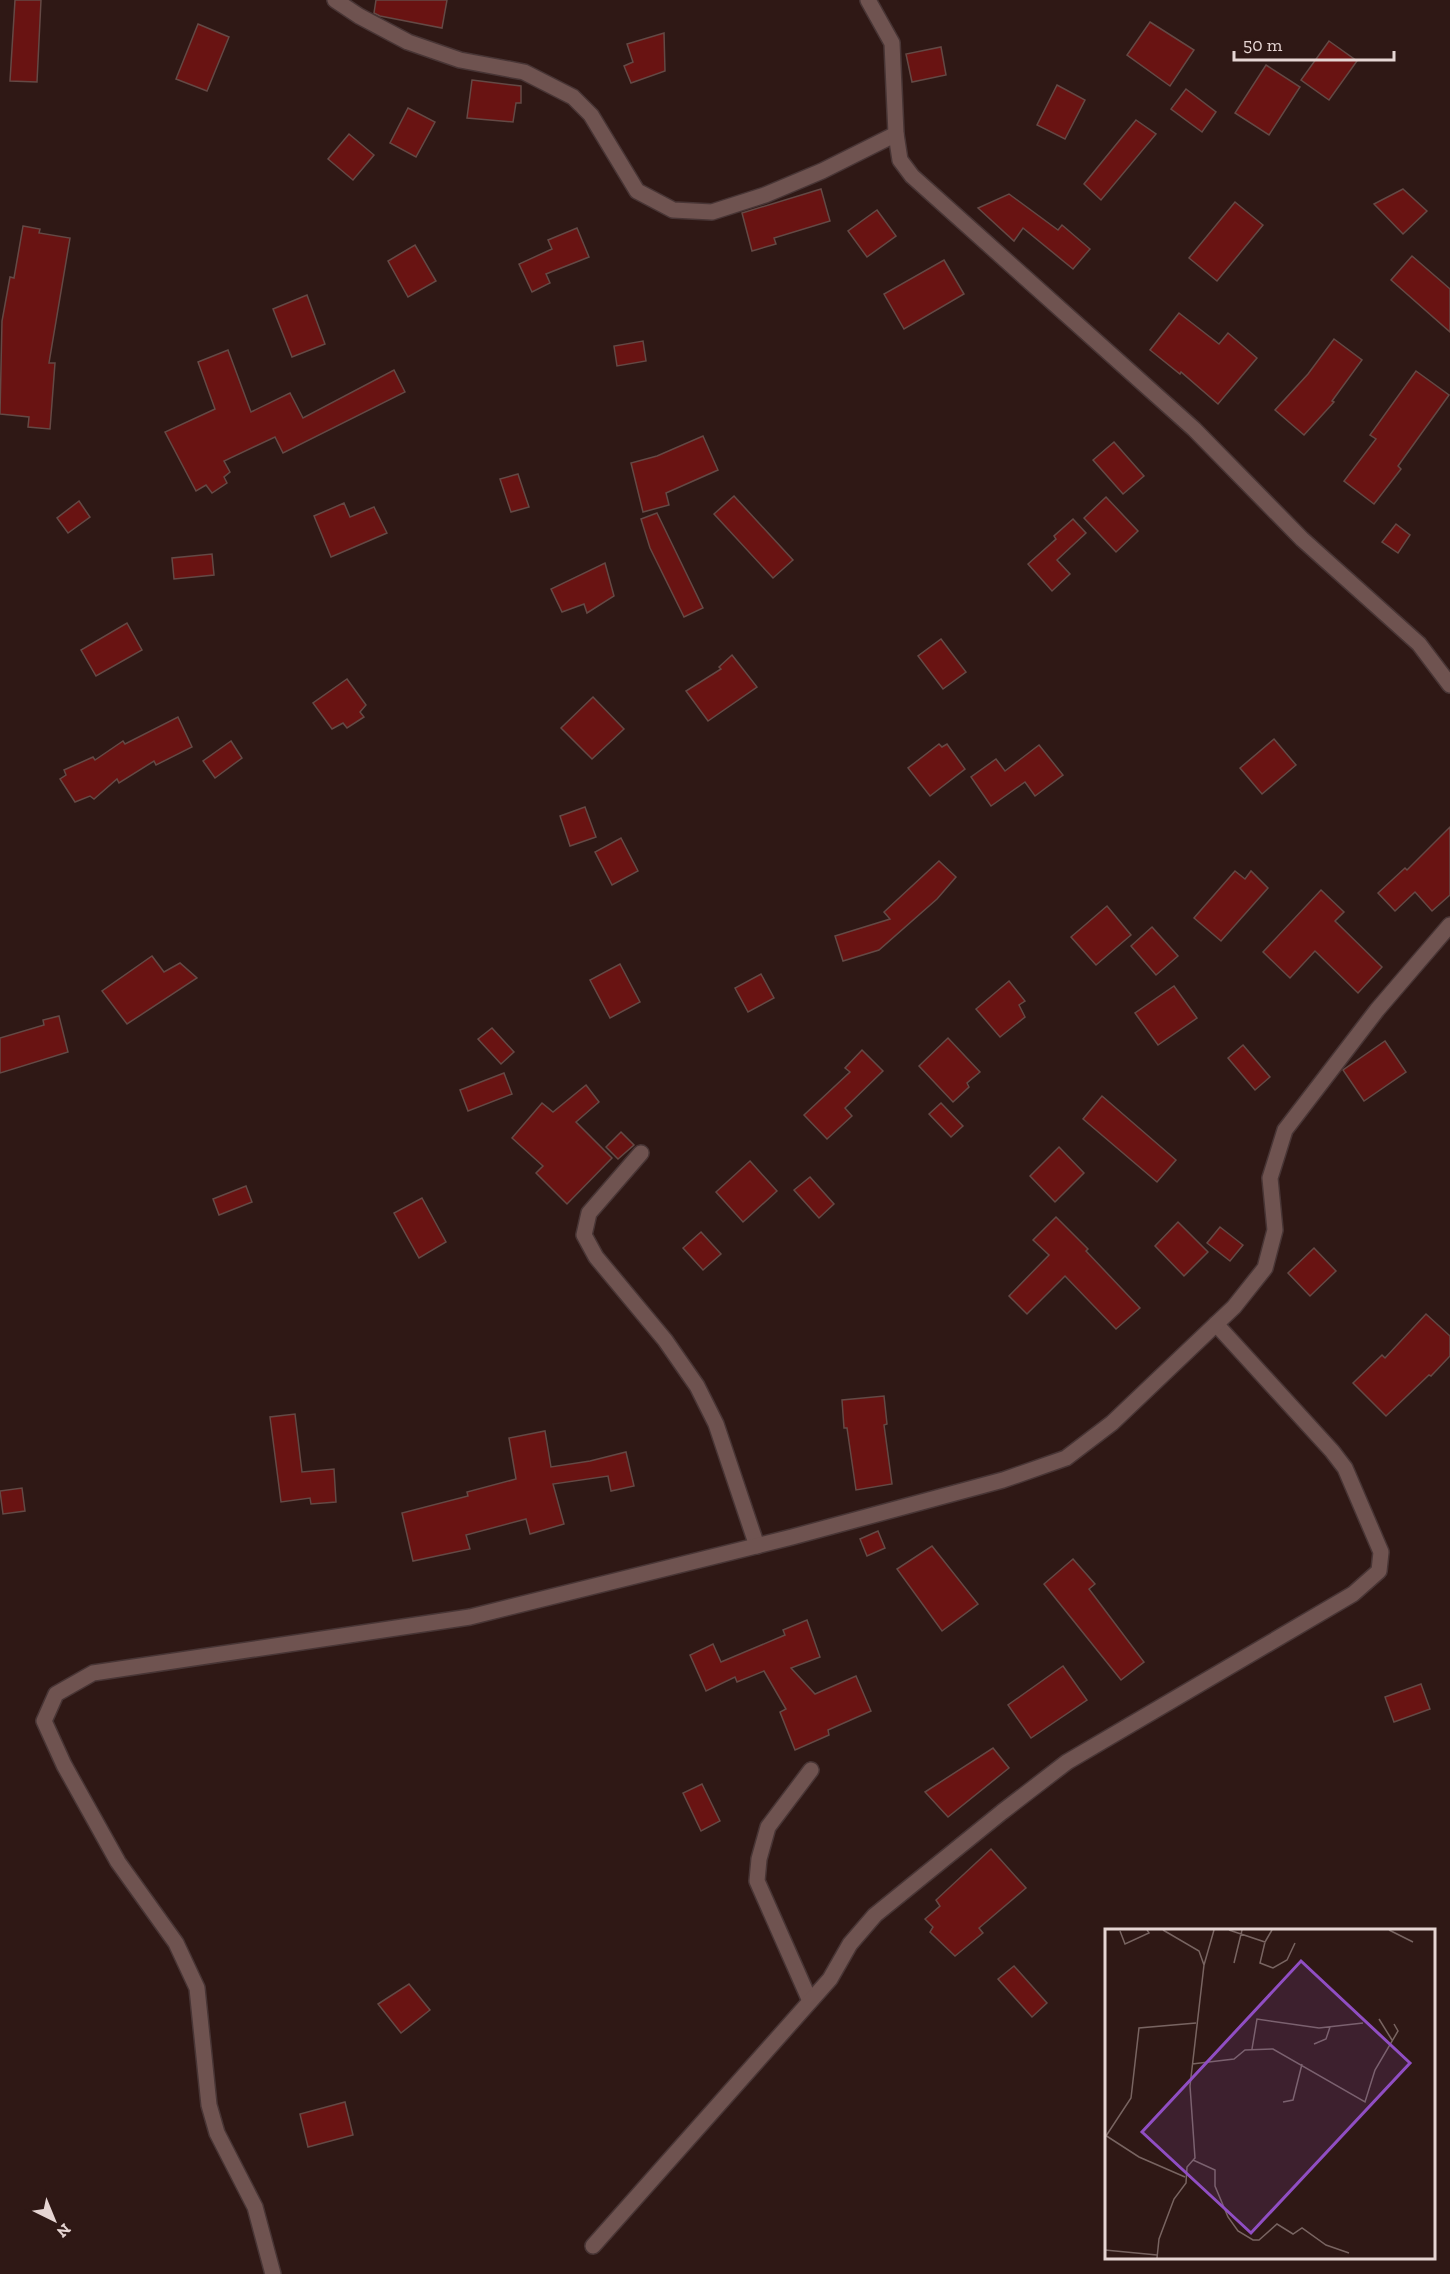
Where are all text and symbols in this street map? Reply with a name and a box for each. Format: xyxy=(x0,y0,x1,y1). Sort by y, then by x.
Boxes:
scale bar xyxy=(1234,24,1394,62)
text: 50 m xyxy=(1243,34,1283,56)
inset map xyxy=(1105,1929,1435,2259)
north arrow xyxy=(24,2190,84,2250)
text: N xyxy=(53,2220,75,2242)

